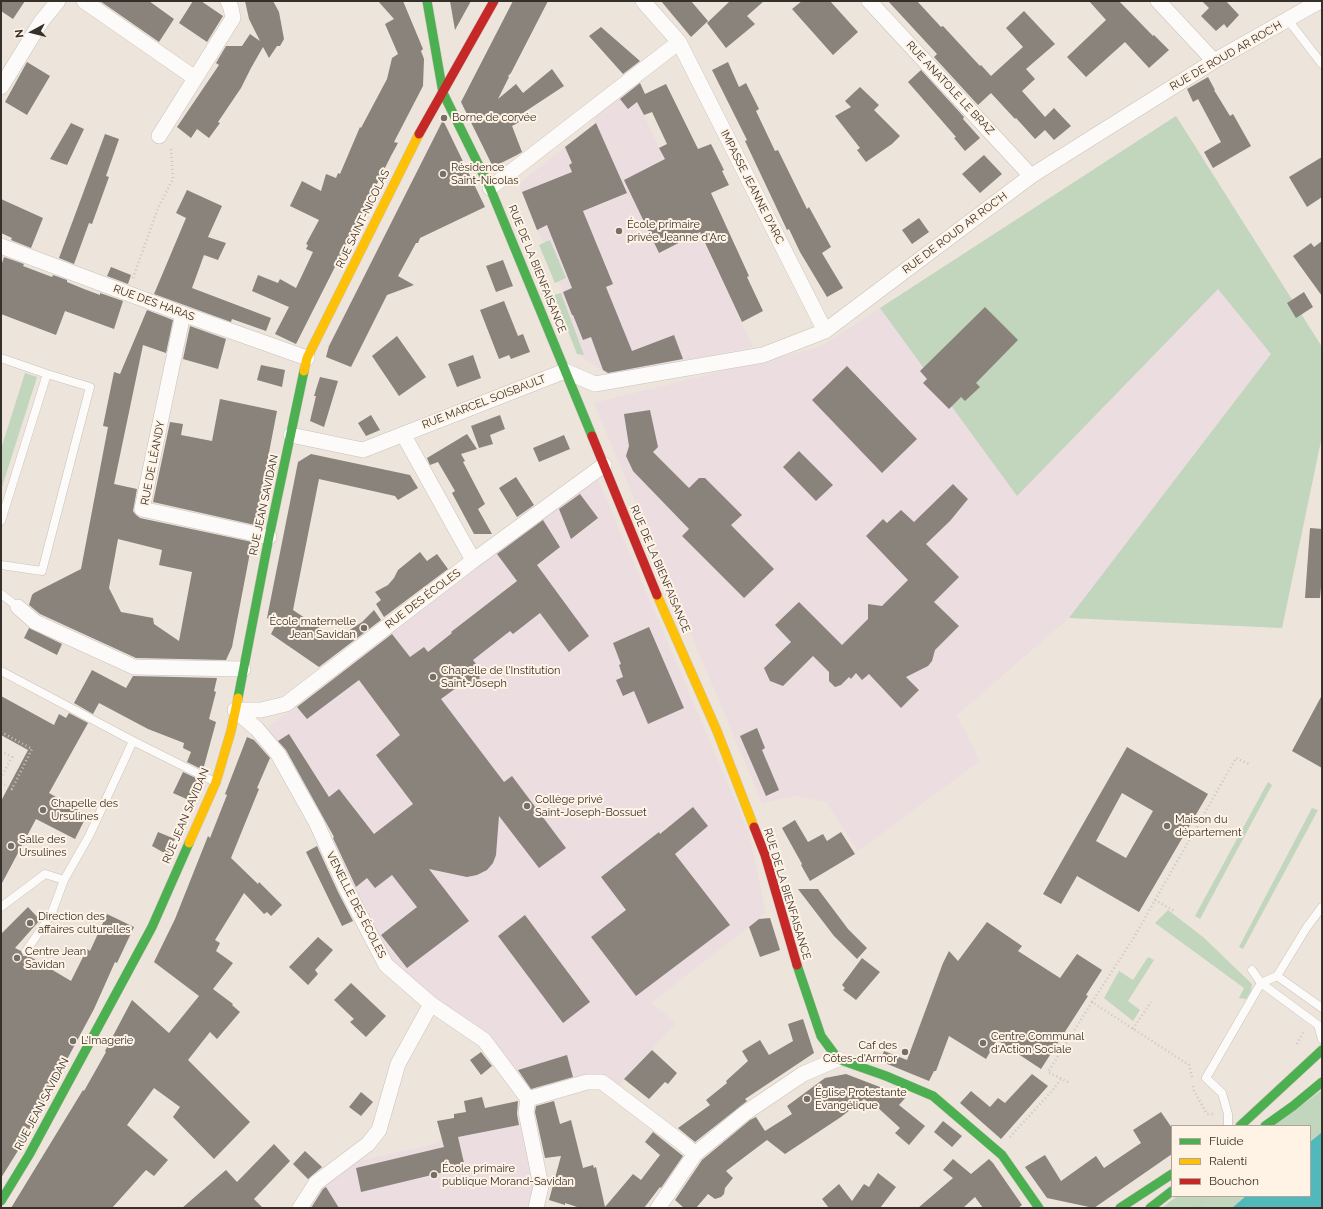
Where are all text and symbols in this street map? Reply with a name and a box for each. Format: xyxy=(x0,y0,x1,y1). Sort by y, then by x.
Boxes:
north arrow xyxy=(12,12,52,52)
street label: RUE DE ROUD AR ROC'H xyxy=(1168,18,1284,94)
text: N xyxy=(13,29,27,38)
street label: RUE ANATOLE LE BRAZ xyxy=(903,39,997,137)
place label: Borne de corvée xyxy=(452,111,536,125)
marker: Borne de corvée xyxy=(439,113,449,123)
street label: IMPASSE JEANNE D'ARC xyxy=(717,128,787,246)
place label: Résidence Saint-Nicolas xyxy=(451,161,518,187)
street label: RUE SAINT-NICOLAS xyxy=(333,167,393,271)
marker: Résidence Saint-Nicolas xyxy=(438,169,448,179)
street label: RUE DE ROUD AR ROC'H xyxy=(900,189,1010,277)
street label: RUE DE LA BIENFAISANCE xyxy=(505,203,569,335)
place label: École primaire privée Jeanne d'Arc xyxy=(627,218,727,244)
marker: École primaire privée Jeanne d'Arc xyxy=(614,226,624,236)
street label: RUE DES HARAS xyxy=(111,282,197,324)
street label: RUE MARCEL SOISBAULT xyxy=(420,372,548,432)
street label: RUE DE LÉANDY xyxy=(138,420,168,506)
street label: RUE JEAN SAVIDAN xyxy=(247,453,281,557)
street label: RUE DE LA BIENFAISANCE xyxy=(627,503,693,635)
street label: RUE DES ÉCOLES xyxy=(383,566,463,632)
place label: École maternelle Jean Savidan xyxy=(269,615,356,641)
marker: École maternelle Jean Savidan xyxy=(359,623,369,633)
place label: Chapelle de l'Institution Saint-Joseph xyxy=(441,664,560,690)
marker: Chapelle de l'Institution Saint-Joseph xyxy=(428,672,438,682)
street label: RUE JEAN SAVIDAN xyxy=(160,766,212,866)
place label: Collège privé Saint-Joseph-Bossuet xyxy=(535,793,647,819)
place label: Chapelle des Ursulines xyxy=(51,797,118,823)
marker: Collège privé Saint-Joseph-Bossuet xyxy=(522,801,532,811)
marker: Chapelle des Ursulines xyxy=(38,805,48,815)
place label: Maison du département xyxy=(1175,813,1242,839)
marker: Maison du département xyxy=(1162,821,1172,831)
street label: RUE DE LA BIENFAISANCE xyxy=(761,827,813,961)
place label: Salle des Ursulines xyxy=(19,833,67,859)
marker: Salle des Ursulines xyxy=(6,841,16,851)
street label: VENELLE DES ÉCOLES xyxy=(323,850,389,960)
place label: Direction des affaires culturelles xyxy=(38,910,131,936)
marker: Direction des affaires culturelles xyxy=(25,918,35,928)
place label: Centre Jean Savidan xyxy=(25,945,86,971)
marker: Centre Jean Savidan xyxy=(12,953,22,963)
place label: Centre Communal d'Action Sociale xyxy=(991,1030,1084,1056)
place label: L'Imagerie xyxy=(81,1034,133,1048)
marker: L'Imagerie xyxy=(68,1036,78,1046)
marker: Centre Communal d'Action Sociale xyxy=(978,1038,988,1048)
place label: Caf des Côtes-d'Armor xyxy=(823,1039,897,1065)
marker: Caf des Côtes-d'Armor xyxy=(900,1047,910,1057)
street label: RUE JEAN SAVIDAN xyxy=(12,1056,72,1152)
place label: Église Protestante Evangélique xyxy=(815,1086,907,1112)
marker: Église Protestante Evangélique xyxy=(802,1094,812,1104)
legend xyxy=(1171,1125,1311,1197)
text: Fluide xyxy=(1209,1134,1244,1148)
text: Ralenti xyxy=(1209,1154,1247,1168)
place label: École primaire publique Morand-Savidan xyxy=(442,1162,574,1188)
marker: École primaire publique Morand-Savidan xyxy=(429,1170,439,1180)
text: Bouchon xyxy=(1209,1174,1259,1188)

